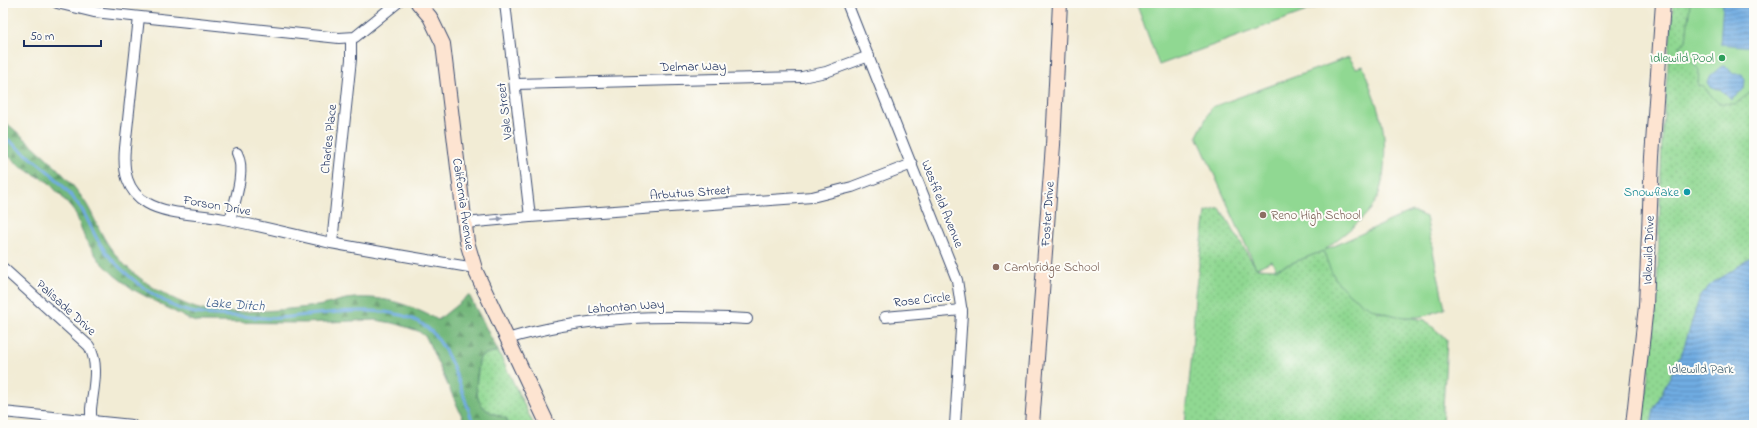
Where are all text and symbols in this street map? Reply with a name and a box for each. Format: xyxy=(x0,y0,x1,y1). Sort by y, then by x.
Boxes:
scale bar xyxy=(24,22,101,48)
text: 50 m xyxy=(30,28,54,46)
place label: Idlewild Pool xyxy=(1650,49,1714,68)
marker: Idlewild Pool xyxy=(1717,53,1727,63)
street label: Delmar Way xyxy=(659,57,726,78)
street label: Vale Street xyxy=(492,81,518,142)
street label: Charles Place xyxy=(316,103,342,175)
street label: California Avenue xyxy=(447,157,479,251)
street label: Westfield Avenue xyxy=(916,157,968,251)
street label: Arbutus Street xyxy=(649,181,732,205)
street label: Foster Drive xyxy=(1036,181,1060,248)
place label: Snowflake xyxy=(1624,183,1679,202)
marker: Snowflake xyxy=(1682,187,1692,197)
street label: Forson Drive xyxy=(181,191,252,221)
place label: Reno High School xyxy=(1271,206,1361,226)
marker: Reno High School xyxy=(1258,210,1268,220)
street label: Idlewild Drive xyxy=(1638,215,1660,285)
one-way arrow xyxy=(491,216,503,223)
place label: Cambridge School xyxy=(1004,258,1099,278)
marker: Cambridge School xyxy=(991,262,1001,272)
street label: Palisade Drive xyxy=(32,276,101,340)
street label: Rose Circle xyxy=(893,288,951,312)
water label: Lake Ditch xyxy=(205,292,266,318)
street label: Lahontan Way xyxy=(587,295,665,320)
park label: Idlewild Park xyxy=(1668,360,1734,379)

